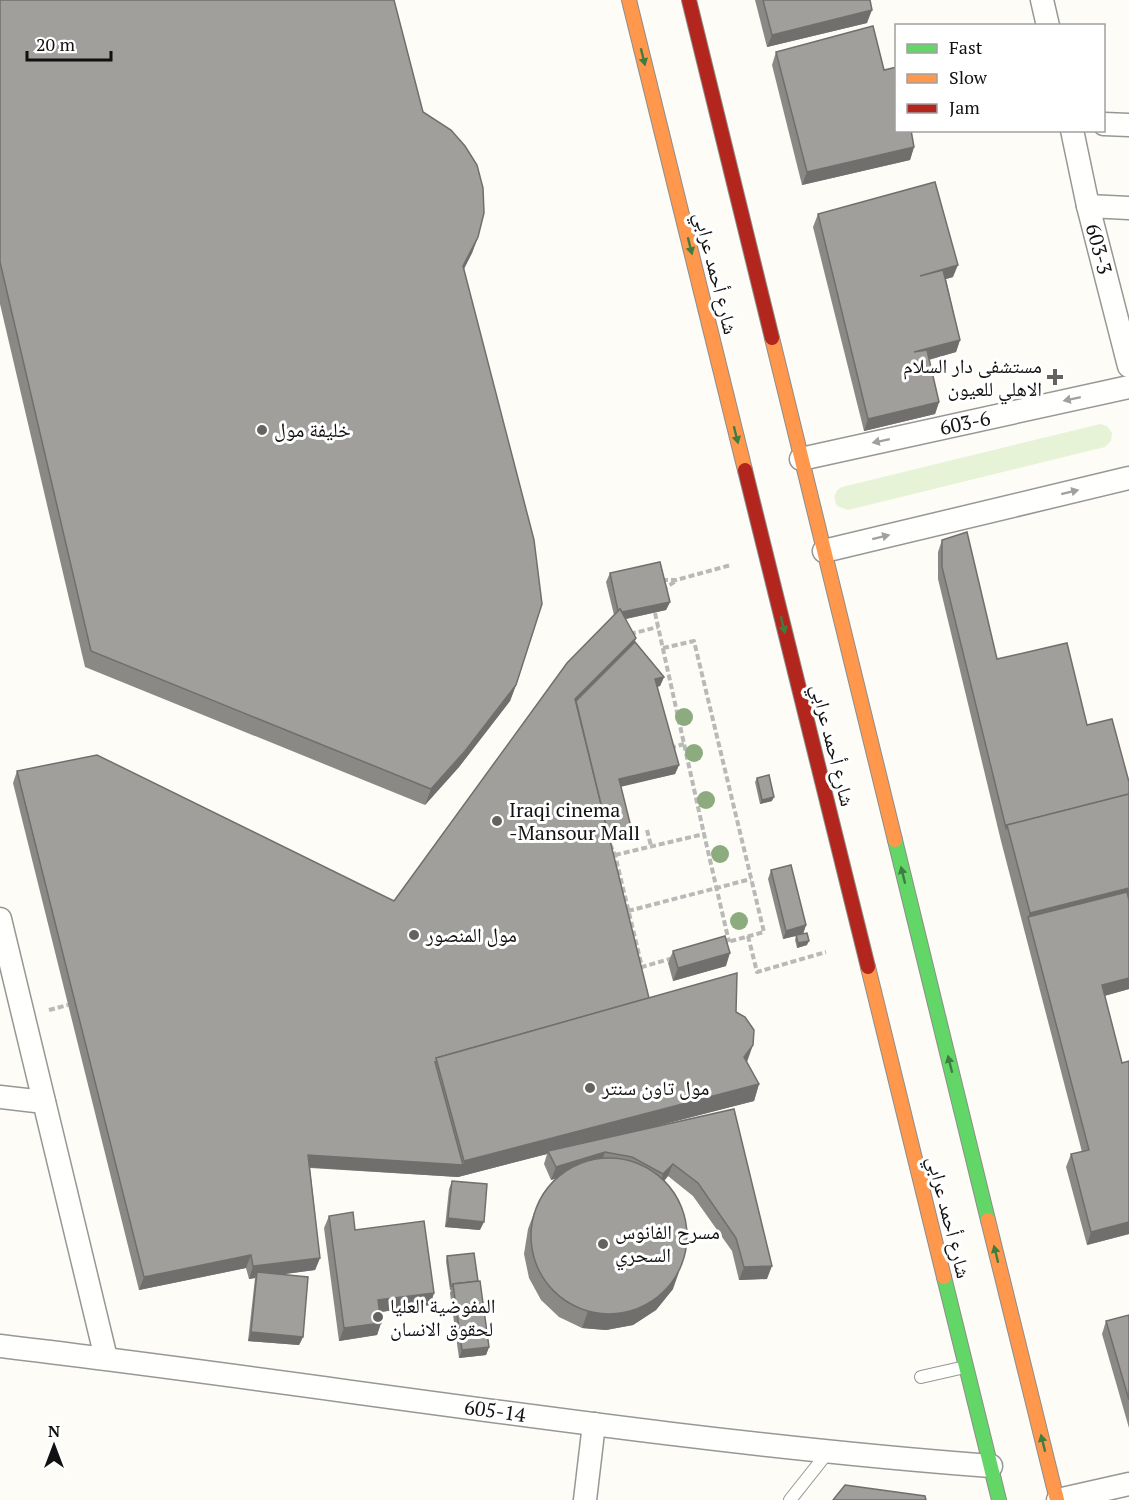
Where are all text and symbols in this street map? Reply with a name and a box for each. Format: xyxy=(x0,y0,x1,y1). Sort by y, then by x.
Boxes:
scale bar xyxy=(27,24,111,62)
legend xyxy=(895,24,1105,132)
text: 20 m xyxy=(36,32,76,56)
text: Fast xyxy=(949,35,983,59)
one-way arrow xyxy=(638,48,648,66)
text: Slow xyxy=(949,65,988,89)
text: Jam xyxy=(949,95,980,119)
street label: شارع أحمد عرابي xyxy=(685,209,745,338)
street label: 603-3 xyxy=(1080,221,1119,277)
one-way arrow xyxy=(685,237,695,255)
place label: مستشفى دار السلام الاهلي للعيون xyxy=(903,352,1042,405)
marker: مستشفى دار السلام الاهلي للعيون xyxy=(1046,368,1064,386)
one-way arrow xyxy=(1063,395,1081,405)
street label: 603-6 xyxy=(937,404,993,441)
place label: خليفة مول xyxy=(274,416,351,443)
marker: خليفة مول xyxy=(255,423,269,437)
one-way arrow xyxy=(732,426,742,445)
one-way arrow xyxy=(872,437,891,447)
one-way arrow xyxy=(1061,486,1079,496)
one-way arrow xyxy=(871,532,890,542)
one-way arrow xyxy=(778,616,788,634)
street label: شارع أحمد عرابي xyxy=(802,681,862,810)
place label: Iraqi cinema -Mansour Mall xyxy=(509,796,640,846)
marker: Iraqi cinema -Mansour Mall xyxy=(490,814,504,828)
one-way arrow xyxy=(898,866,908,884)
place label: مول المنصور xyxy=(425,921,517,948)
marker: مول المنصور xyxy=(407,928,421,942)
one-way arrow xyxy=(944,1055,954,1074)
place label: مول تاون سنتر xyxy=(601,1074,709,1101)
marker: مول تاون سنتر xyxy=(583,1081,597,1095)
street label: شارع أحمد عرابي xyxy=(918,1153,978,1282)
place label: مسرح الفانوس السحري xyxy=(615,1218,720,1271)
marker: مسرح الفانوس السحري xyxy=(596,1237,610,1251)
one-way arrow xyxy=(991,1245,1001,1263)
place label: المفوضية العليا لحقوق الانسان xyxy=(390,1292,496,1342)
marker: المفوضية العليا لحقوق الانسان xyxy=(371,1310,385,1324)
street label: 605-14 xyxy=(463,1393,528,1428)
north arrow xyxy=(24,1416,84,1476)
text: N xyxy=(48,1420,60,1442)
one-way arrow xyxy=(1037,1434,1047,1452)

